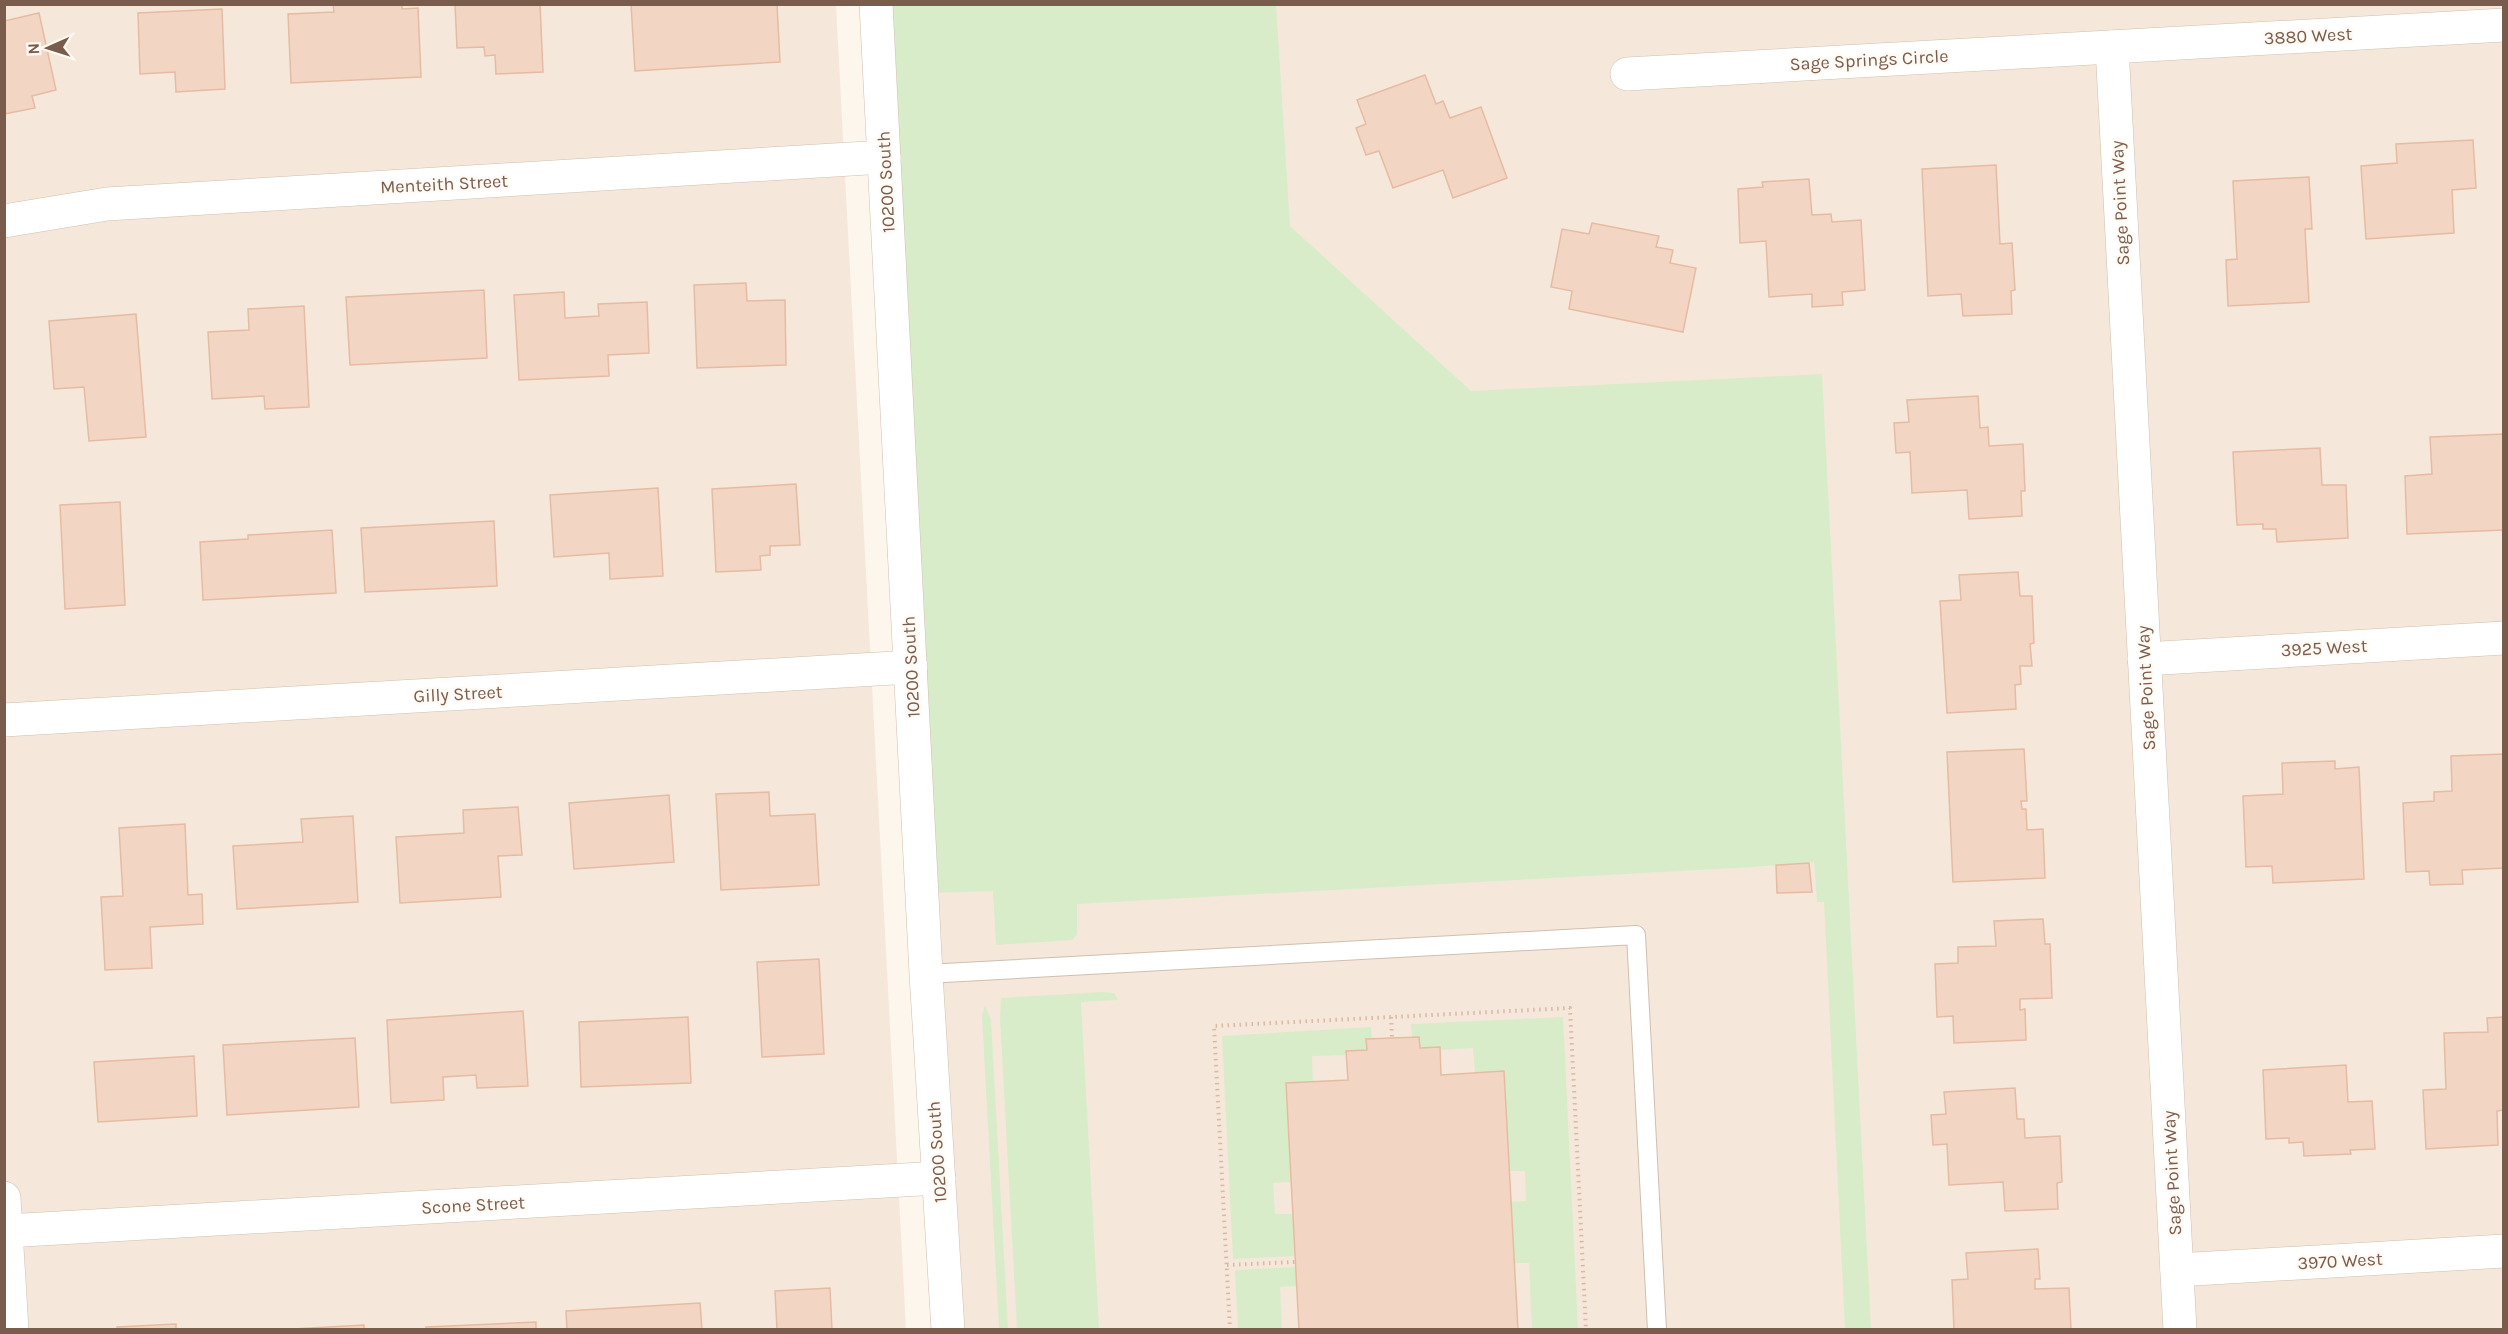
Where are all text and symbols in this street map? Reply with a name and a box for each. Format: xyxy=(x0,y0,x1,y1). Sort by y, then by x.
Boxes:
north arrow xyxy=(18,18,78,78)
street label: 3880 West xyxy=(2263,23,2353,49)
text: N xyxy=(24,43,43,55)
street label: Sage Springs Circle xyxy=(1789,45,1949,75)
street label: 10200 South xyxy=(872,131,900,233)
street label: Sage Point Way xyxy=(2106,139,2134,266)
street label: Menteith Street xyxy=(379,170,509,198)
street label: 10200 South xyxy=(897,616,925,718)
street label: Sage Point Way xyxy=(2132,624,2160,751)
street label: 3925 West xyxy=(2280,635,2368,661)
street label: Gilly Street xyxy=(413,681,503,707)
street label: 10200 South xyxy=(922,1100,952,1204)
street label: Sage Point Way xyxy=(2158,1109,2186,1236)
street label: Scone Street xyxy=(421,1191,526,1219)
street label: 3970 West xyxy=(2297,1248,2383,1274)

